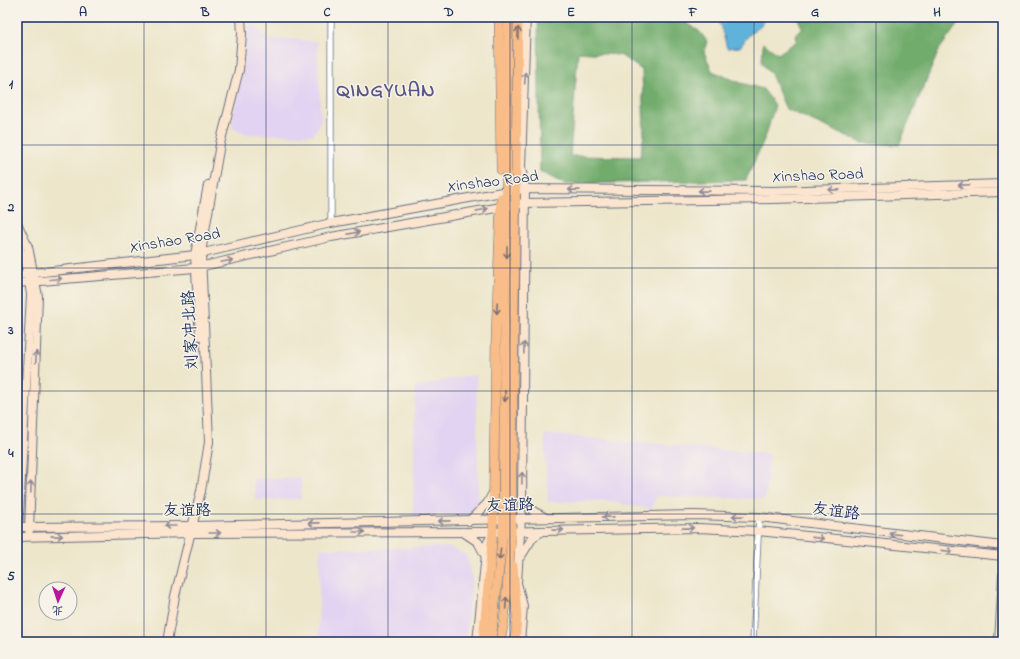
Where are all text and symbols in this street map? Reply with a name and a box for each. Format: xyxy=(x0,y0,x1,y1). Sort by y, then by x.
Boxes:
text: A xyxy=(79,3,87,22)
text: B xyxy=(200,3,210,22)
text: C xyxy=(323,3,331,22)
text: D xyxy=(443,3,454,22)
text: E xyxy=(567,3,575,22)
text: F xyxy=(688,3,698,22)
text: G xyxy=(811,3,819,22)
text: H xyxy=(933,3,941,22)
one-way arrow xyxy=(514,27,522,40)
one-way arrow xyxy=(521,72,528,85)
text: 1 xyxy=(9,75,14,94)
district label: QINGYUAN xyxy=(336,77,436,106)
street label: Xinshao Road xyxy=(772,162,864,190)
street label: Xinshao Road xyxy=(446,165,540,199)
one-way arrow xyxy=(958,182,971,189)
one-way arrow xyxy=(568,186,581,194)
one-way arrow xyxy=(828,186,841,193)
one-way arrow xyxy=(698,187,711,195)
text: 2 xyxy=(7,198,15,217)
one-way arrow xyxy=(475,206,488,214)
street label: Xinshao Road xyxy=(128,222,222,260)
one-way arrow xyxy=(347,229,360,237)
one-way arrow xyxy=(503,245,510,258)
one-way arrow xyxy=(220,256,233,264)
one-way arrow xyxy=(49,276,62,283)
street label: 刘家冲北路 xyxy=(177,289,205,371)
one-way arrow xyxy=(493,301,501,314)
text: 3 xyxy=(7,321,14,340)
one-way arrow xyxy=(520,342,528,355)
one-way arrow xyxy=(32,351,40,364)
one-way arrow xyxy=(501,389,509,402)
text: 4 xyxy=(7,444,14,463)
one-way arrow xyxy=(518,472,526,485)
one-way arrow xyxy=(27,481,35,494)
street label: 友谊路 xyxy=(486,493,534,519)
street label: 友谊路 xyxy=(811,497,861,527)
street label: 友谊路 xyxy=(163,499,211,523)
one-way arrow xyxy=(732,512,745,520)
one-way arrow xyxy=(602,513,615,521)
one-way arrow xyxy=(438,517,451,525)
one-way arrow xyxy=(308,520,321,527)
one-way arrow xyxy=(164,522,177,530)
one-way arrow xyxy=(681,524,694,532)
one-way arrow xyxy=(551,526,564,534)
one-way arrow xyxy=(352,528,365,536)
one-way arrow xyxy=(208,529,221,537)
one-way arrow xyxy=(889,530,902,538)
one-way arrow xyxy=(50,532,63,540)
one-way arrow xyxy=(811,534,824,541)
one-way arrow xyxy=(497,547,504,560)
one-way arrow xyxy=(940,547,953,555)
text: 5 xyxy=(7,567,15,586)
north arrow xyxy=(38,581,78,621)
one-way arrow xyxy=(502,597,509,610)
text: 北 xyxy=(52,602,63,618)

